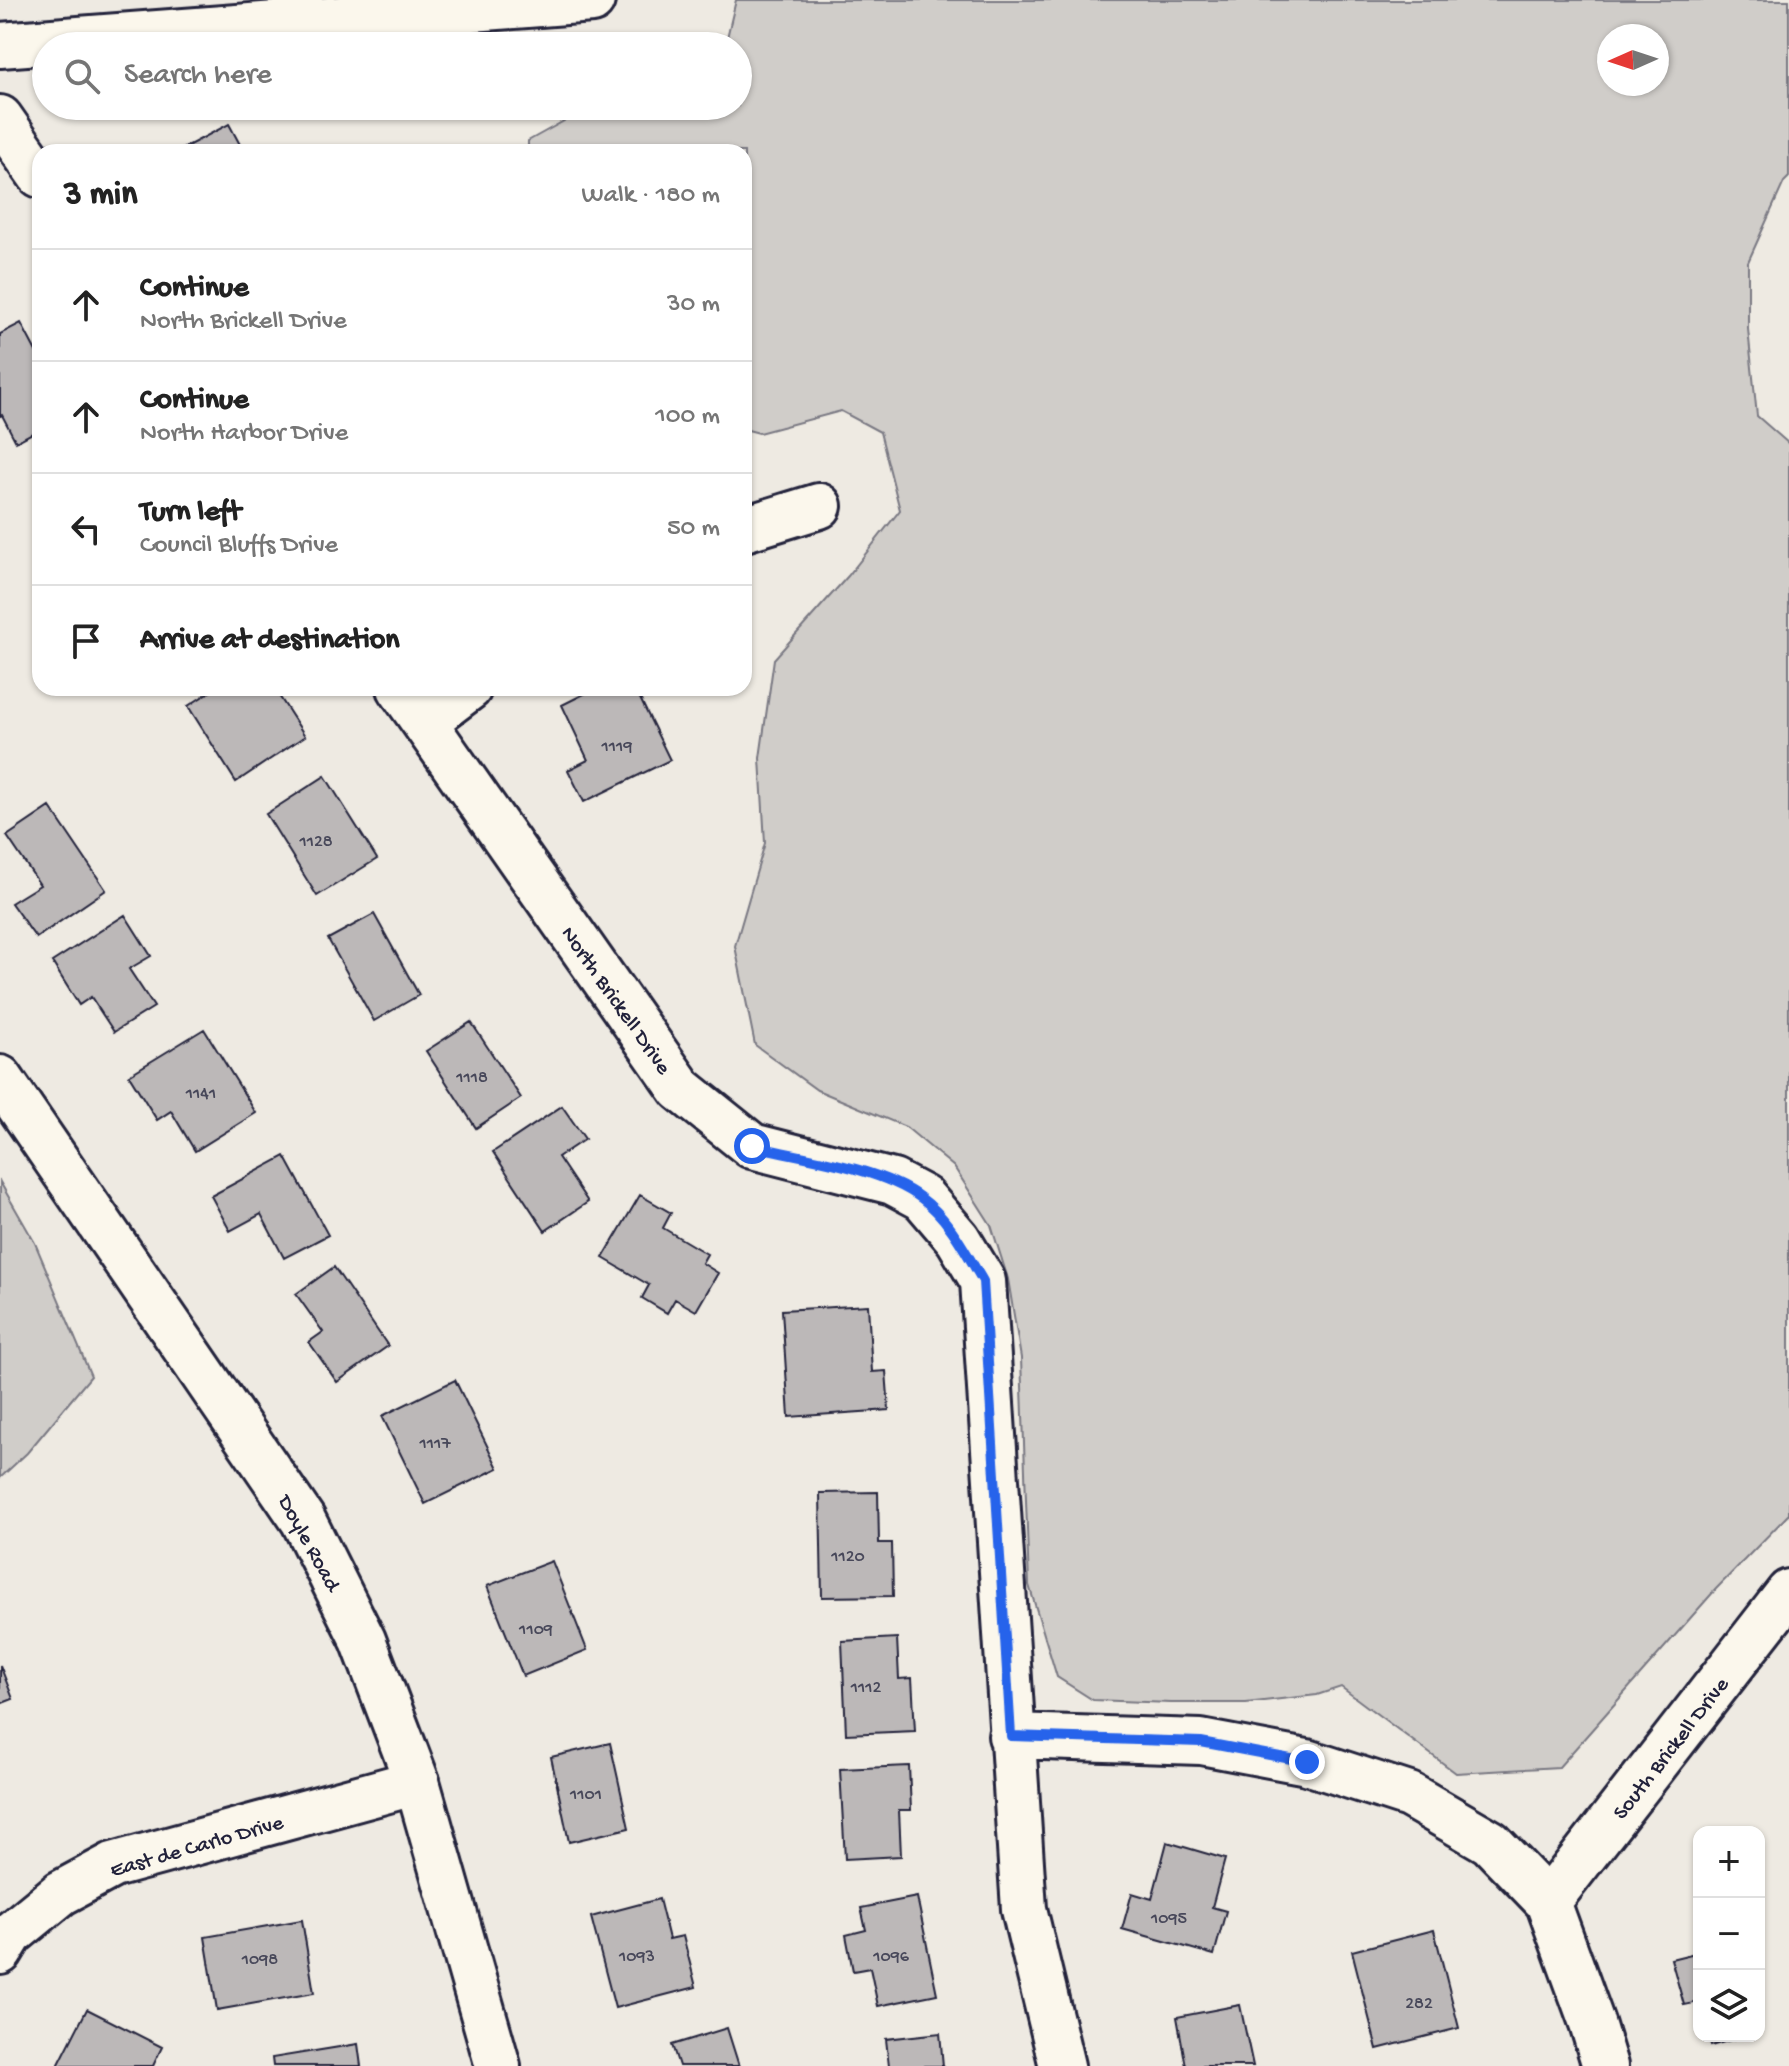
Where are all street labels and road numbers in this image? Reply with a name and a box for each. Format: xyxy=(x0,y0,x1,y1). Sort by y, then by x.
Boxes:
street label: North Brickell Drive xyxy=(554,922,676,1081)
street label: Doyle Road xyxy=(269,1490,346,1598)
street label: South Brickell Drive xyxy=(1609,1673,1736,1826)
street label: East de Carlo Drive xyxy=(107,1811,287,1885)

